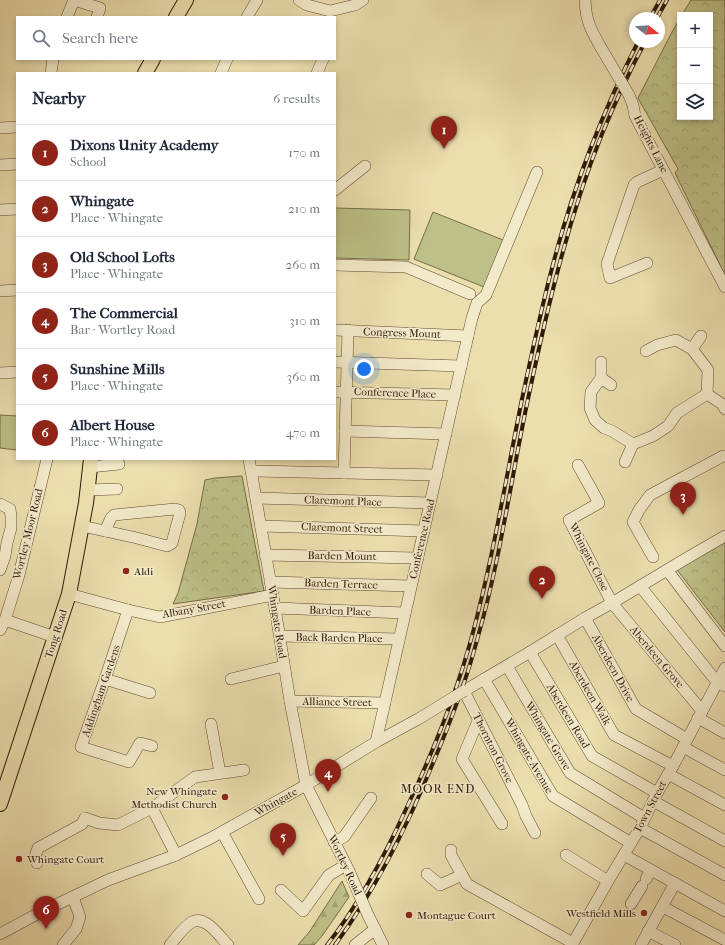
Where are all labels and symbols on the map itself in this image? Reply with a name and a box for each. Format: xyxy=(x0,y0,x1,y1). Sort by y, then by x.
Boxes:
north arrow xyxy=(629,12,665,48)
street label: Heights Lane xyxy=(631,113,671,176)
pin: 1 xyxy=(431,116,457,149)
street label: Congress Mount xyxy=(363,325,441,341)
your location xyxy=(354,359,374,379)
street label: Conference Place xyxy=(354,385,437,401)
pin: 3 xyxy=(670,482,696,515)
street label: Wortley Moor Road xyxy=(10,486,46,582)
street label: Claremont Place xyxy=(304,493,383,509)
street label: Conference Road xyxy=(406,497,438,580)
street label: Claremont Street xyxy=(301,520,383,536)
street label: Whingate Close xyxy=(566,520,612,594)
street label: Barden Mount xyxy=(307,549,377,563)
place label: Aldi xyxy=(133,565,154,578)
marker: Aldi xyxy=(121,566,131,576)
pin: 2 xyxy=(529,566,555,599)
street label: Barden Terrace xyxy=(304,576,379,592)
street label: Whingate Road xyxy=(265,584,289,660)
street label: Albany Street xyxy=(160,597,227,621)
street label: Barden Place xyxy=(309,603,372,619)
street label: Tong Road xyxy=(42,607,70,660)
street label: Aberdeen Grove xyxy=(627,623,687,691)
street label: Back Barden Place xyxy=(295,631,383,645)
street label: Aberdeen Drive xyxy=(589,631,637,705)
street label: Addingham Gardens xyxy=(79,643,123,740)
street label: Aberdeen Walk xyxy=(566,658,614,728)
street label: Aberdeen Road xyxy=(543,681,593,751)
street label: Alliance Street xyxy=(301,695,372,709)
street label: Whingate Grove xyxy=(522,698,574,773)
street label: Thornton Grove xyxy=(470,711,517,786)
street label: Whingate Avenue xyxy=(502,715,556,796)
pin: 4 xyxy=(315,759,341,792)
street label: Town Street xyxy=(631,778,669,836)
district label: MOOR END xyxy=(401,782,475,796)
place label: New Whingate Methodist Church xyxy=(131,785,218,811)
street label: Whingate xyxy=(251,785,300,820)
marker: New Whingate Methodist Church xyxy=(220,792,230,802)
pin: 5 xyxy=(270,823,296,856)
street label: Wortley Road xyxy=(325,832,365,898)
place label: Whingate Court xyxy=(26,853,104,866)
marker: Whingate Court xyxy=(14,854,24,864)
pin: 6 xyxy=(33,896,59,929)
place label: Westfield Mills xyxy=(565,907,636,920)
marker: Westfield Mills xyxy=(639,908,649,918)
place label: Montague Court xyxy=(417,909,496,922)
marker: Montague Court xyxy=(404,910,414,920)

